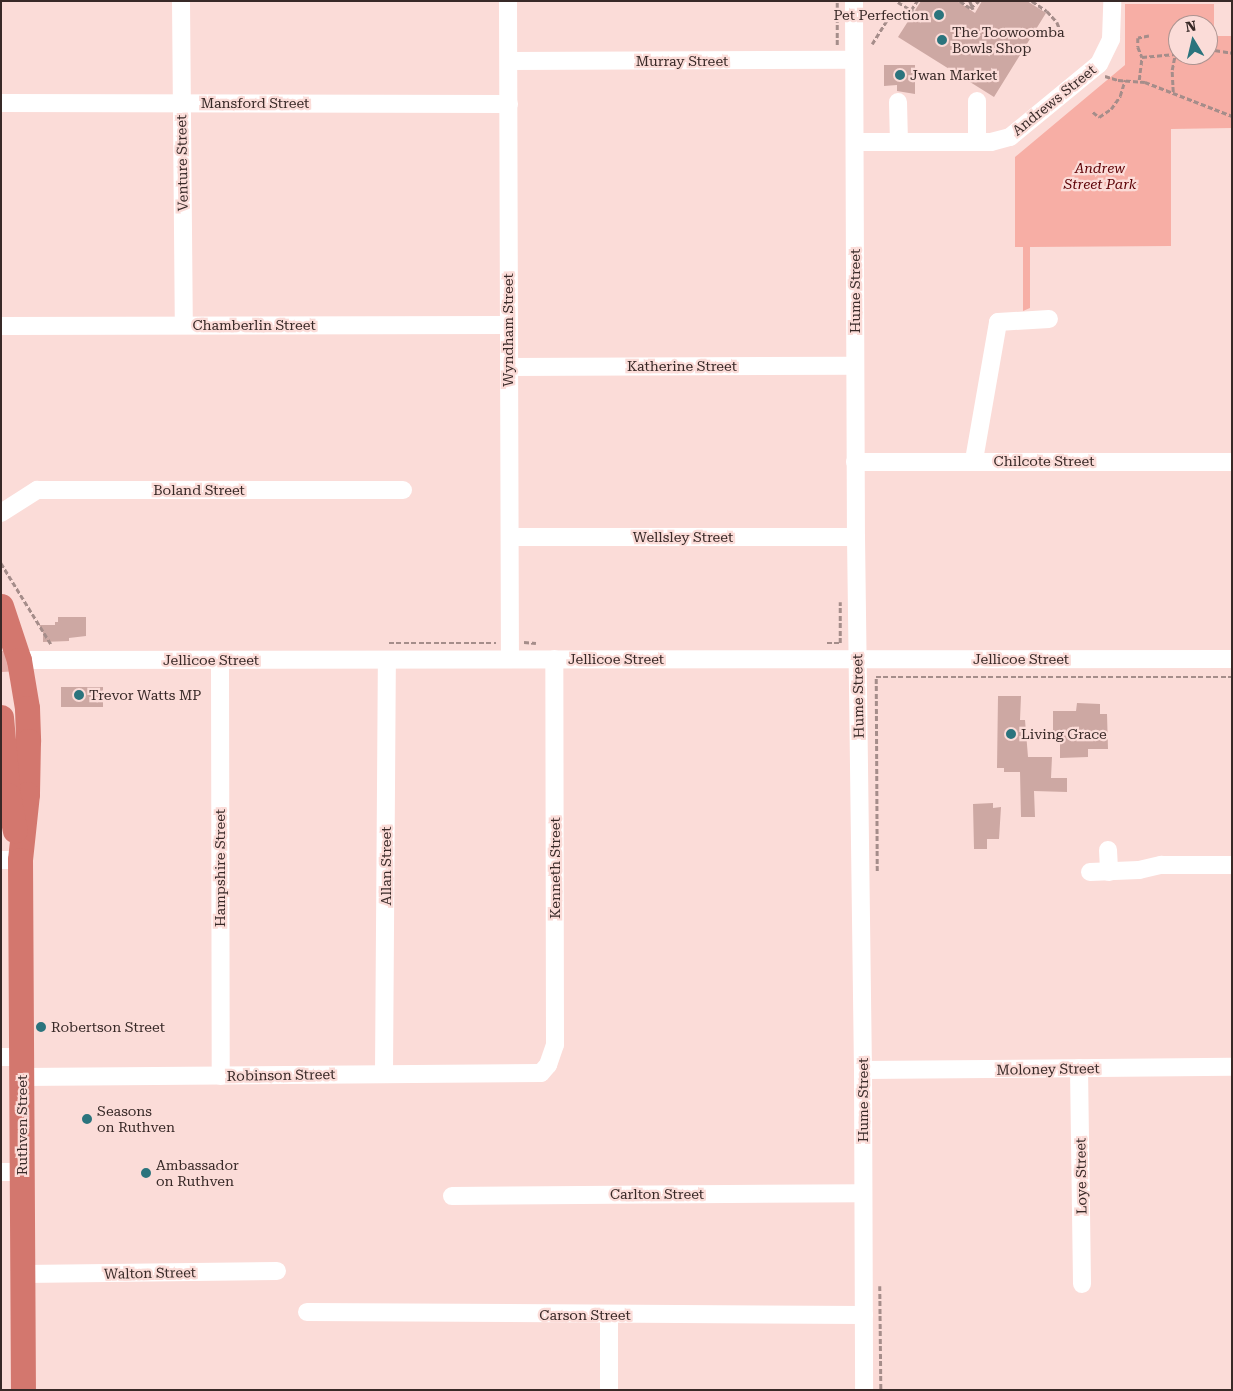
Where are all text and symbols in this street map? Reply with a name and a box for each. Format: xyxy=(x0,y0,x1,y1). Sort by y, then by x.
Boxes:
place label: Pet Perfection xyxy=(833,7,929,23)
marker: Pet Perfection xyxy=(933,9,945,21)
north arrow xyxy=(1168,15,1218,65)
text: N xyxy=(1184,17,1197,35)
place label: The Toowoomba Bowls Shop xyxy=(952,24,1065,56)
marker: The Toowoomba Bowls Shop xyxy=(936,34,948,46)
street label: Murray Street xyxy=(636,53,728,69)
street label: Andrews Street xyxy=(1009,61,1099,139)
place label: Jwan Market xyxy=(910,67,997,83)
marker: Jwan Market xyxy=(894,69,906,81)
street label: Mansford Street xyxy=(201,95,309,111)
street label: Venture Street xyxy=(173,115,191,211)
park label: Andrew Street Park xyxy=(1064,160,1136,192)
street label: Hume Street xyxy=(847,249,863,333)
street label: Wyndham Street xyxy=(500,273,516,387)
street label: Chamberlin Street xyxy=(192,317,316,333)
street label: Katherine Street xyxy=(627,358,737,374)
street label: Chilcote Street xyxy=(994,453,1094,469)
street label: Boland Street xyxy=(153,482,245,498)
street label: Wellsley Street xyxy=(633,529,733,545)
street label: Jellicoe Street xyxy=(568,651,664,667)
street label: Jellicoe Street xyxy=(973,651,1069,667)
street label: Jellicoe Street xyxy=(163,652,259,668)
street label: Hume Street xyxy=(849,654,867,738)
place label: Trevor Watts MP xyxy=(89,687,201,703)
marker: Trevor Watts MP xyxy=(73,689,85,701)
place label: Living Grace xyxy=(1021,726,1107,742)
marker: Living Grace xyxy=(1005,728,1017,740)
street label: Hampshire Street xyxy=(212,809,228,927)
street label: Kenneth Street xyxy=(547,817,563,919)
street label: Allan Street xyxy=(378,827,394,905)
place label: Robertson Street xyxy=(51,1019,165,1035)
marker: Robertson Street xyxy=(35,1021,47,1033)
street label: Hume Street xyxy=(855,1058,871,1142)
street label: Moloney Street xyxy=(996,1060,1100,1078)
street label: Robinson Street xyxy=(227,1066,335,1084)
street label: Ruthven Street xyxy=(14,1075,30,1175)
place label: Seasons on Ruthven xyxy=(97,1103,175,1136)
marker: Seasons on Ruthven xyxy=(81,1113,93,1125)
street label: Loye Street xyxy=(1072,1138,1090,1214)
place label: Ambassador on Ruthven xyxy=(156,1157,239,1190)
marker: Ambassador on Ruthven xyxy=(140,1167,152,1179)
street label: Carlton Street xyxy=(610,1186,704,1202)
street label: Walton Street xyxy=(104,1264,196,1282)
street label: Carson Street xyxy=(539,1307,631,1323)

